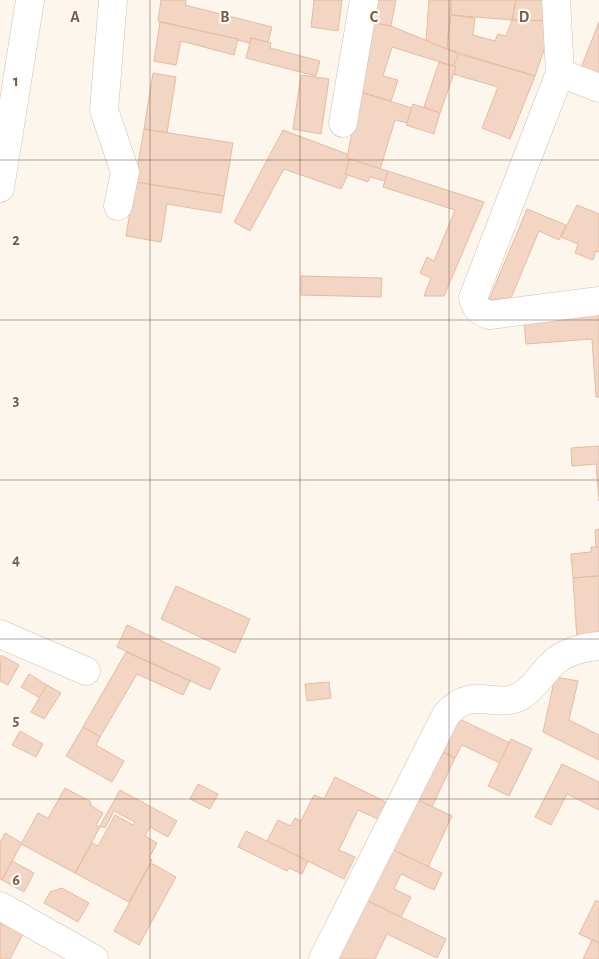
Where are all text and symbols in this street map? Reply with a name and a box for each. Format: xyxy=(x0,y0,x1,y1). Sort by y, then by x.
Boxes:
text: A xyxy=(70,9,80,25)
text: B xyxy=(220,9,230,25)
text: C xyxy=(370,9,379,25)
text: D xyxy=(519,9,530,25)
text: 1 xyxy=(13,73,19,89)
text: 2 xyxy=(12,232,20,248)
text: 3 xyxy=(13,392,20,408)
text: 4 xyxy=(12,552,20,568)
text: 5 xyxy=(13,712,20,728)
text: 6 xyxy=(12,872,20,888)

